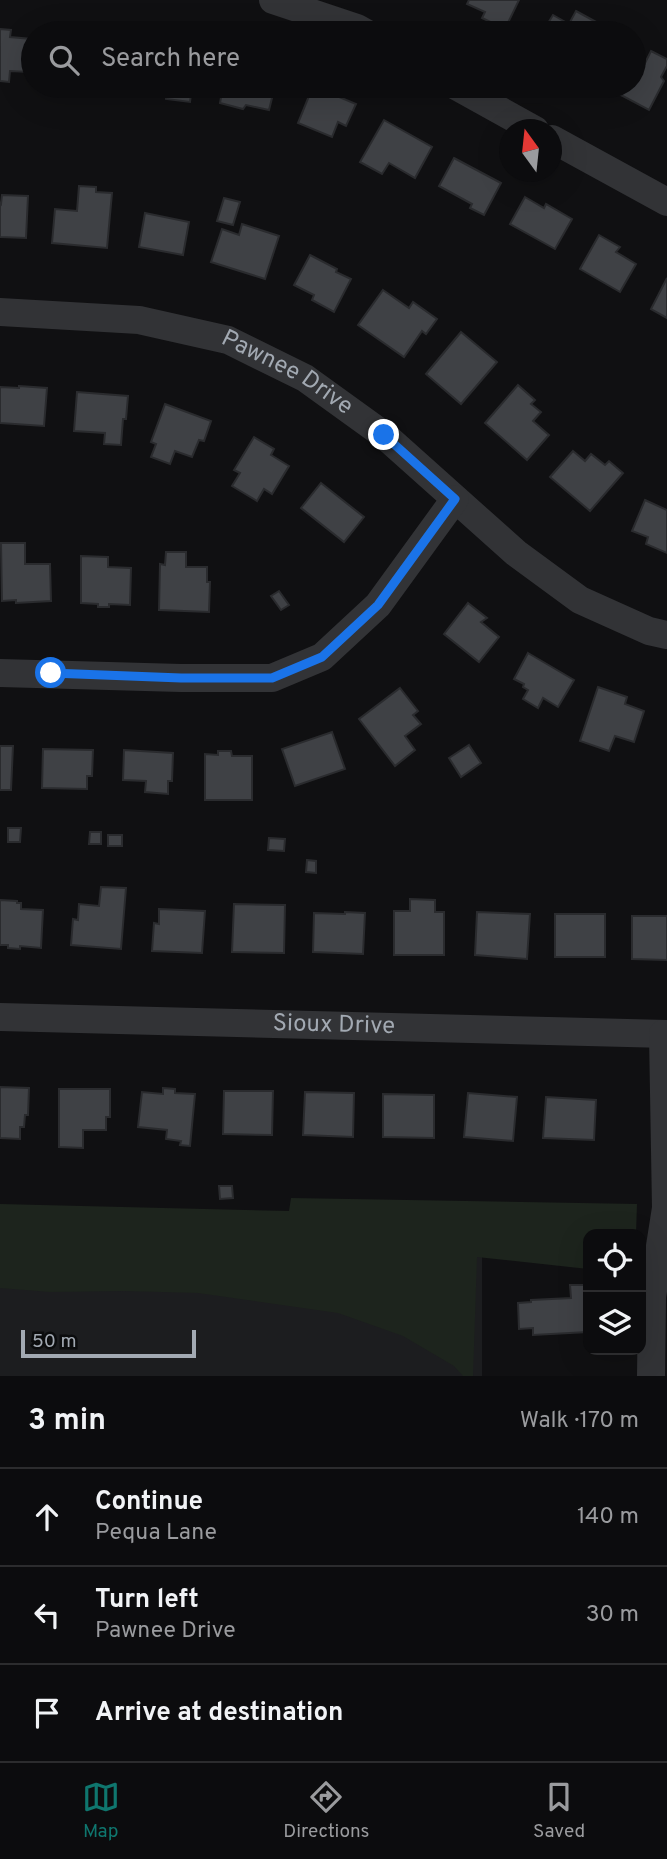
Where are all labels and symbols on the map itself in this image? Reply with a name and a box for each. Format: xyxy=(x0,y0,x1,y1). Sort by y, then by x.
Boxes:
north arrow xyxy=(499,119,562,182)
street label: Pawnee Drive xyxy=(216,324,358,422)
route end xyxy=(368,419,399,450)
route start xyxy=(35,657,66,688)
street label: Sioux Drive xyxy=(272,1009,396,1042)
scale bar xyxy=(21,1327,196,1359)

